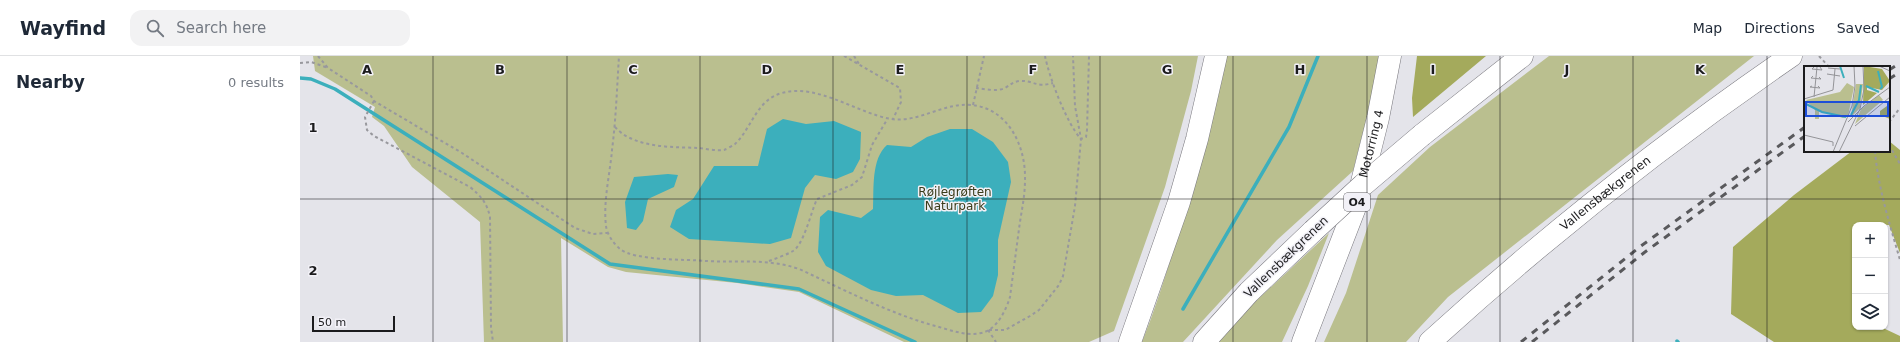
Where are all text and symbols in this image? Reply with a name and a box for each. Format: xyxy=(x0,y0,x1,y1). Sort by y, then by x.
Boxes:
search box xyxy=(130,10,410,46)
text: Wayfind xyxy=(20,17,106,39)
icon: search xyxy=(144,17,166,39)
text: Search here xyxy=(176,19,266,37)
text: Map xyxy=(1693,20,1722,36)
text: Directions xyxy=(1744,20,1815,36)
text: Saved xyxy=(1837,20,1880,36)
text: A xyxy=(362,62,372,77)
text: B xyxy=(495,62,505,77)
text: C xyxy=(628,62,638,77)
text: D xyxy=(762,62,773,77)
text: E xyxy=(896,62,904,77)
text: F xyxy=(1029,62,1037,77)
text: G xyxy=(1162,62,1172,77)
text: H xyxy=(1295,62,1305,77)
text: I xyxy=(1431,62,1435,77)
text: J xyxy=(1564,62,1569,77)
text: K xyxy=(1695,62,1706,77)
inset map xyxy=(1804,66,1890,152)
text: Nearby xyxy=(16,72,85,92)
text: 0 results xyxy=(228,75,284,90)
street label: Motorring 4 xyxy=(1356,109,1386,179)
text: 1 xyxy=(308,120,318,135)
street label: Vallensbækgrenen xyxy=(1557,153,1653,233)
park label: Røjlegrøften Naturpark xyxy=(918,185,992,213)
road number: O4 xyxy=(1344,193,1370,211)
street label: Vallensbækgrenen xyxy=(1241,213,1331,301)
map controls xyxy=(1852,222,1888,330)
button: + xyxy=(1852,222,1888,258)
button: − xyxy=(1852,258,1888,294)
text: 2 xyxy=(308,263,318,278)
button: layers xyxy=(1852,294,1888,330)
scale bar xyxy=(312,314,395,333)
text: 50 m xyxy=(318,316,346,329)

